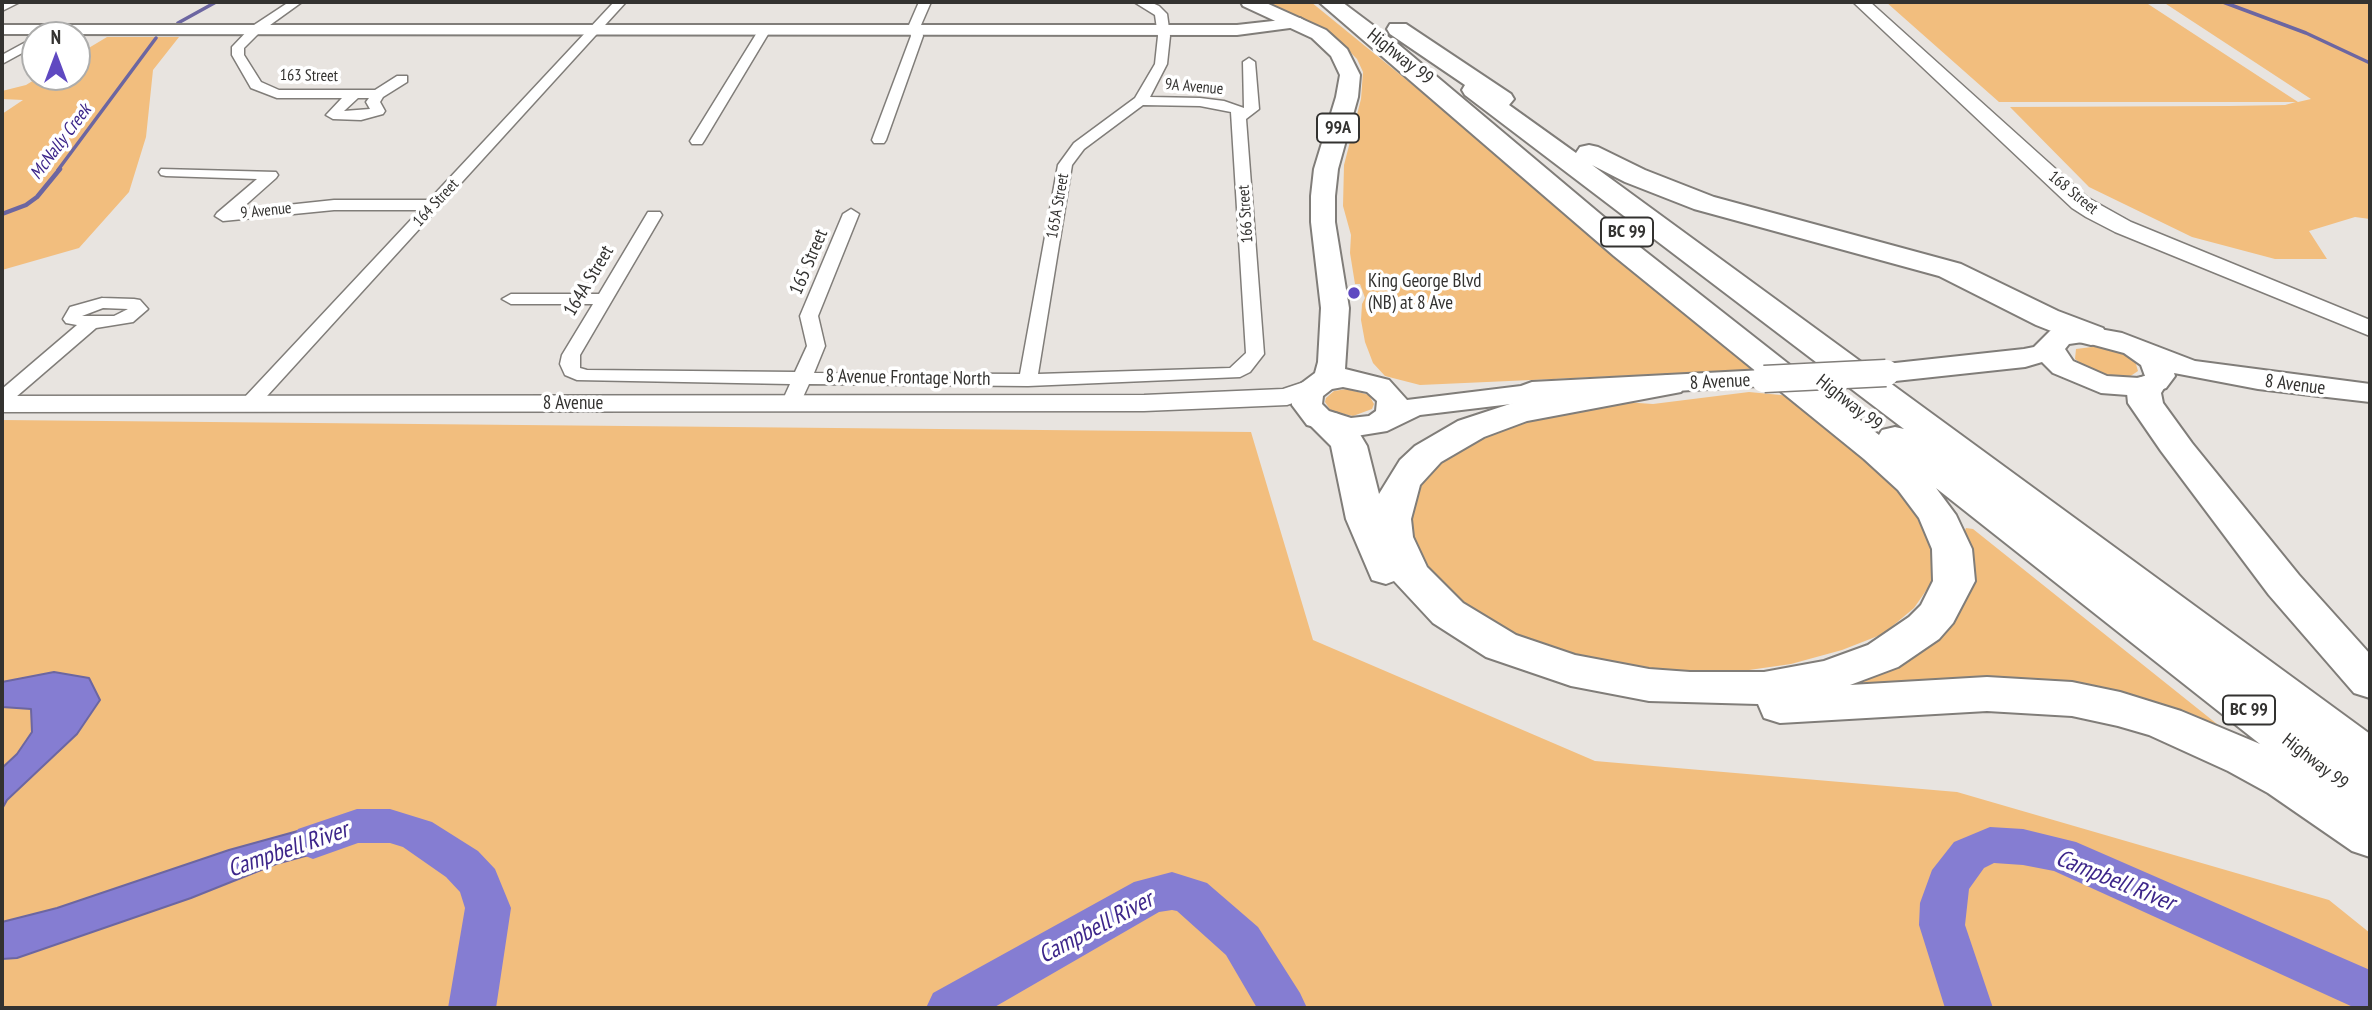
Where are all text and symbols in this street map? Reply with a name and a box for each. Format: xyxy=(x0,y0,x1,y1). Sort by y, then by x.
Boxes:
north arrow xyxy=(21,21,91,91)
street label: Highway 99 xyxy=(1362,24,1438,90)
text: N xyxy=(51,25,61,49)
street label: 163 Street xyxy=(280,66,338,86)
street label: 9A Avenue xyxy=(1164,75,1224,99)
water label: McNally Creek xyxy=(26,100,96,184)
road number: 99A xyxy=(1317,113,1359,142)
street label: 168 Street xyxy=(2044,167,2102,219)
street label: 165A Street xyxy=(1043,172,1073,240)
street label: 164 Street xyxy=(409,175,463,231)
street label: 166 Street xyxy=(1234,184,1258,244)
street label: 9 Avenue xyxy=(240,199,292,223)
road number: BC 99 xyxy=(1601,218,1653,246)
street label: 165 Street xyxy=(785,226,833,298)
street label: 164A Street xyxy=(559,242,619,320)
place label: King George Blvd (NB) at 8 Ave xyxy=(1368,271,1482,315)
marker: King George Blvd (NB) at 8 Ave xyxy=(1346,285,1362,301)
street label: 8 Avenue Frontage North xyxy=(825,365,991,391)
street label: 8 Avenue xyxy=(1689,369,1751,395)
street label: Highway 99 xyxy=(1811,370,1887,436)
street label: 8 Avenue xyxy=(2264,370,2326,400)
street label: 8 Avenue xyxy=(543,393,603,415)
road number: BC 99 xyxy=(2223,696,2275,724)
street label: Highway 99 xyxy=(2277,729,2353,795)
water label: Campbell River xyxy=(224,816,352,884)
water label: Campbell River xyxy=(2051,844,2179,918)
water label: Campbell River xyxy=(1034,886,1158,970)

